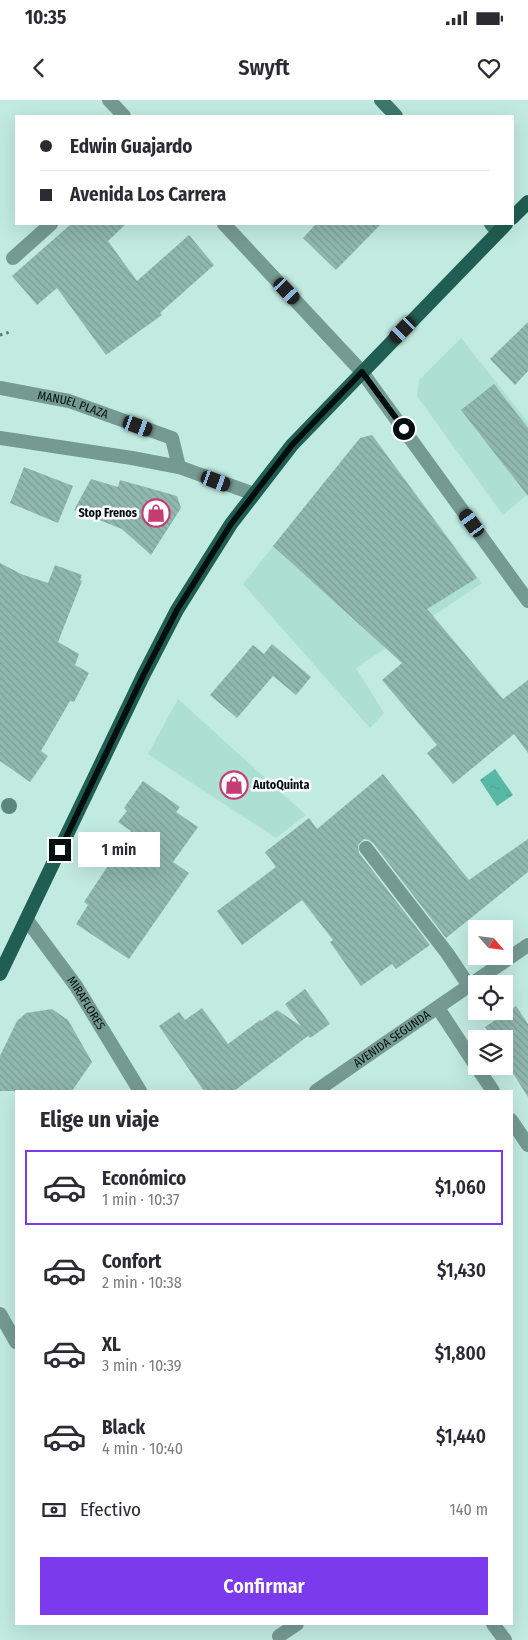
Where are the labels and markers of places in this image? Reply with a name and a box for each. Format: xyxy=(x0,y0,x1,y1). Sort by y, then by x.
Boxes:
shop icon: Stop Frenos xyxy=(141,498,171,528)
place label: Stop Frenos xyxy=(78,506,138,520)
shop icon: AutoQuinta xyxy=(219,770,249,800)
place label: AutoQuinta xyxy=(252,778,309,792)

